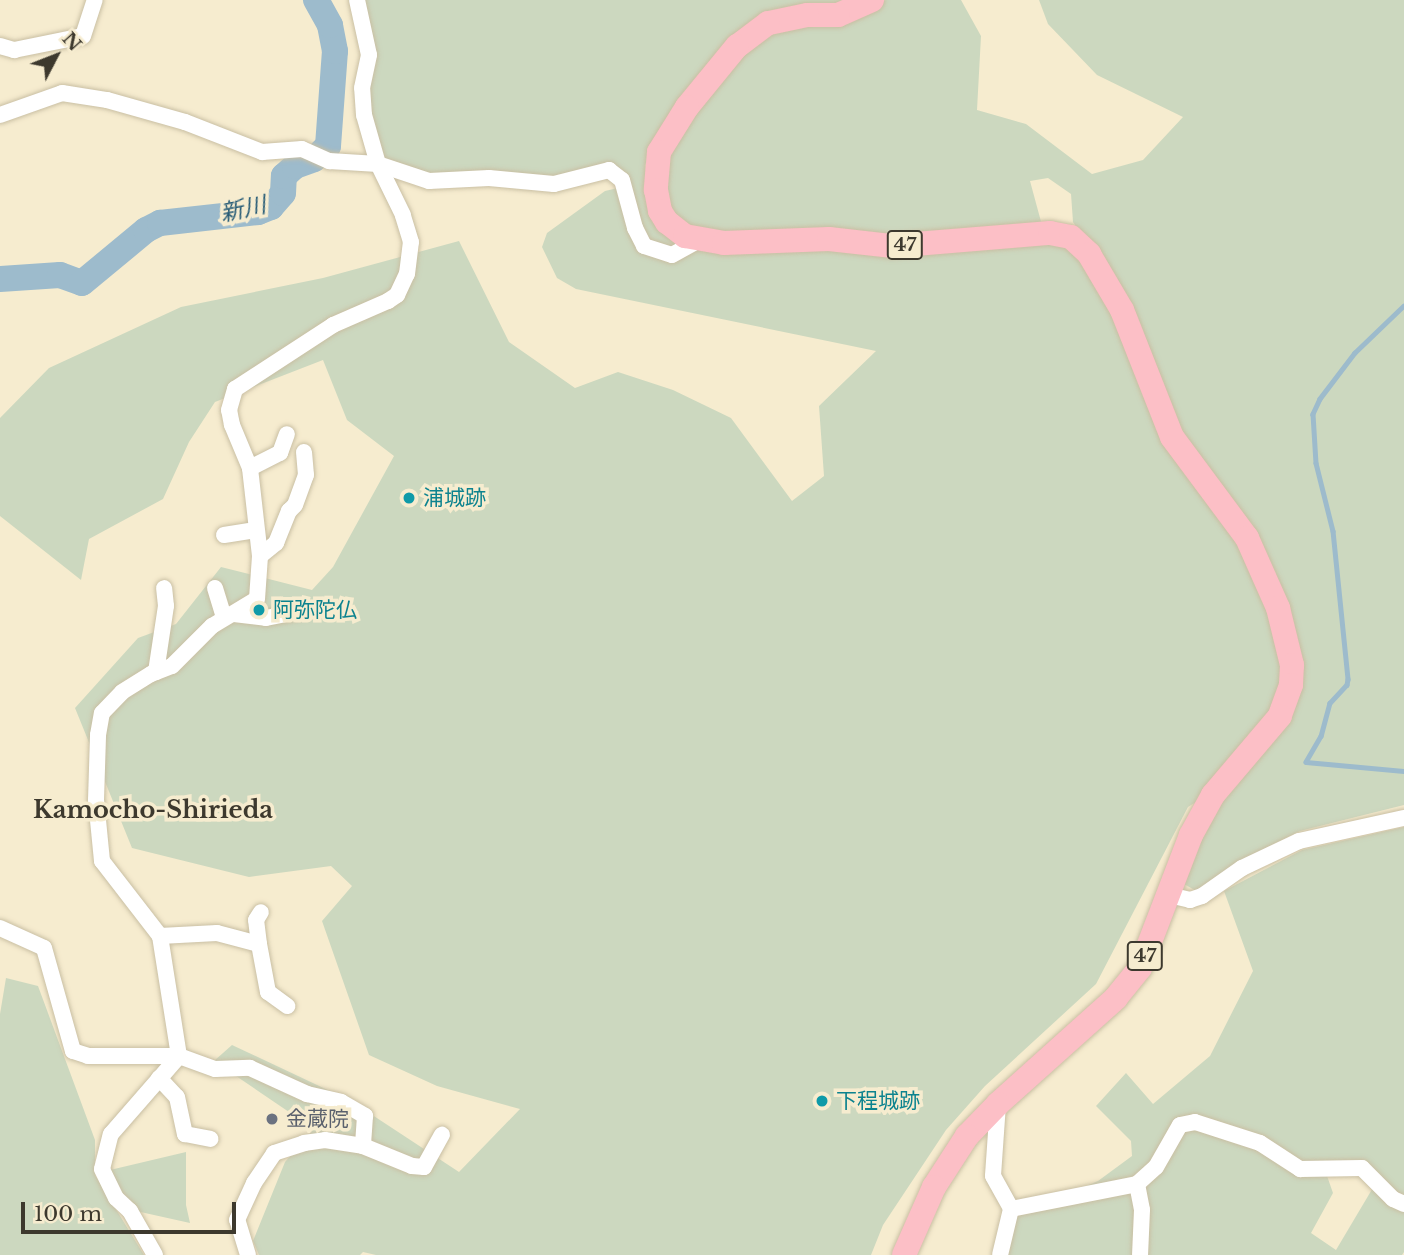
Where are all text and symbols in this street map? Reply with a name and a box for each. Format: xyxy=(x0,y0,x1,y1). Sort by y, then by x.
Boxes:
north arrow xyxy=(21,21,91,91)
text: N xyxy=(57,27,87,56)
water label: 新川 xyxy=(218,191,268,227)
road number: 47 xyxy=(886,230,924,260)
place label: 浦城跡 xyxy=(423,485,486,511)
marker: 浦城跡 xyxy=(401,490,417,506)
place label: 阿弥陀仏 xyxy=(273,597,357,623)
marker: 阿弥陀仏 xyxy=(251,602,267,618)
district label: Kamocho-Shirieda xyxy=(33,796,273,824)
road number: 47 xyxy=(1126,940,1164,972)
place label: 下程城跡 xyxy=(836,1088,920,1114)
marker: 下程城跡 xyxy=(814,1093,830,1109)
place label: 金蔵院 xyxy=(286,1106,349,1132)
marker: 金蔵院 xyxy=(264,1111,280,1127)
scale bar xyxy=(24,1188,240,1232)
text: 100 m xyxy=(34,1201,102,1227)

